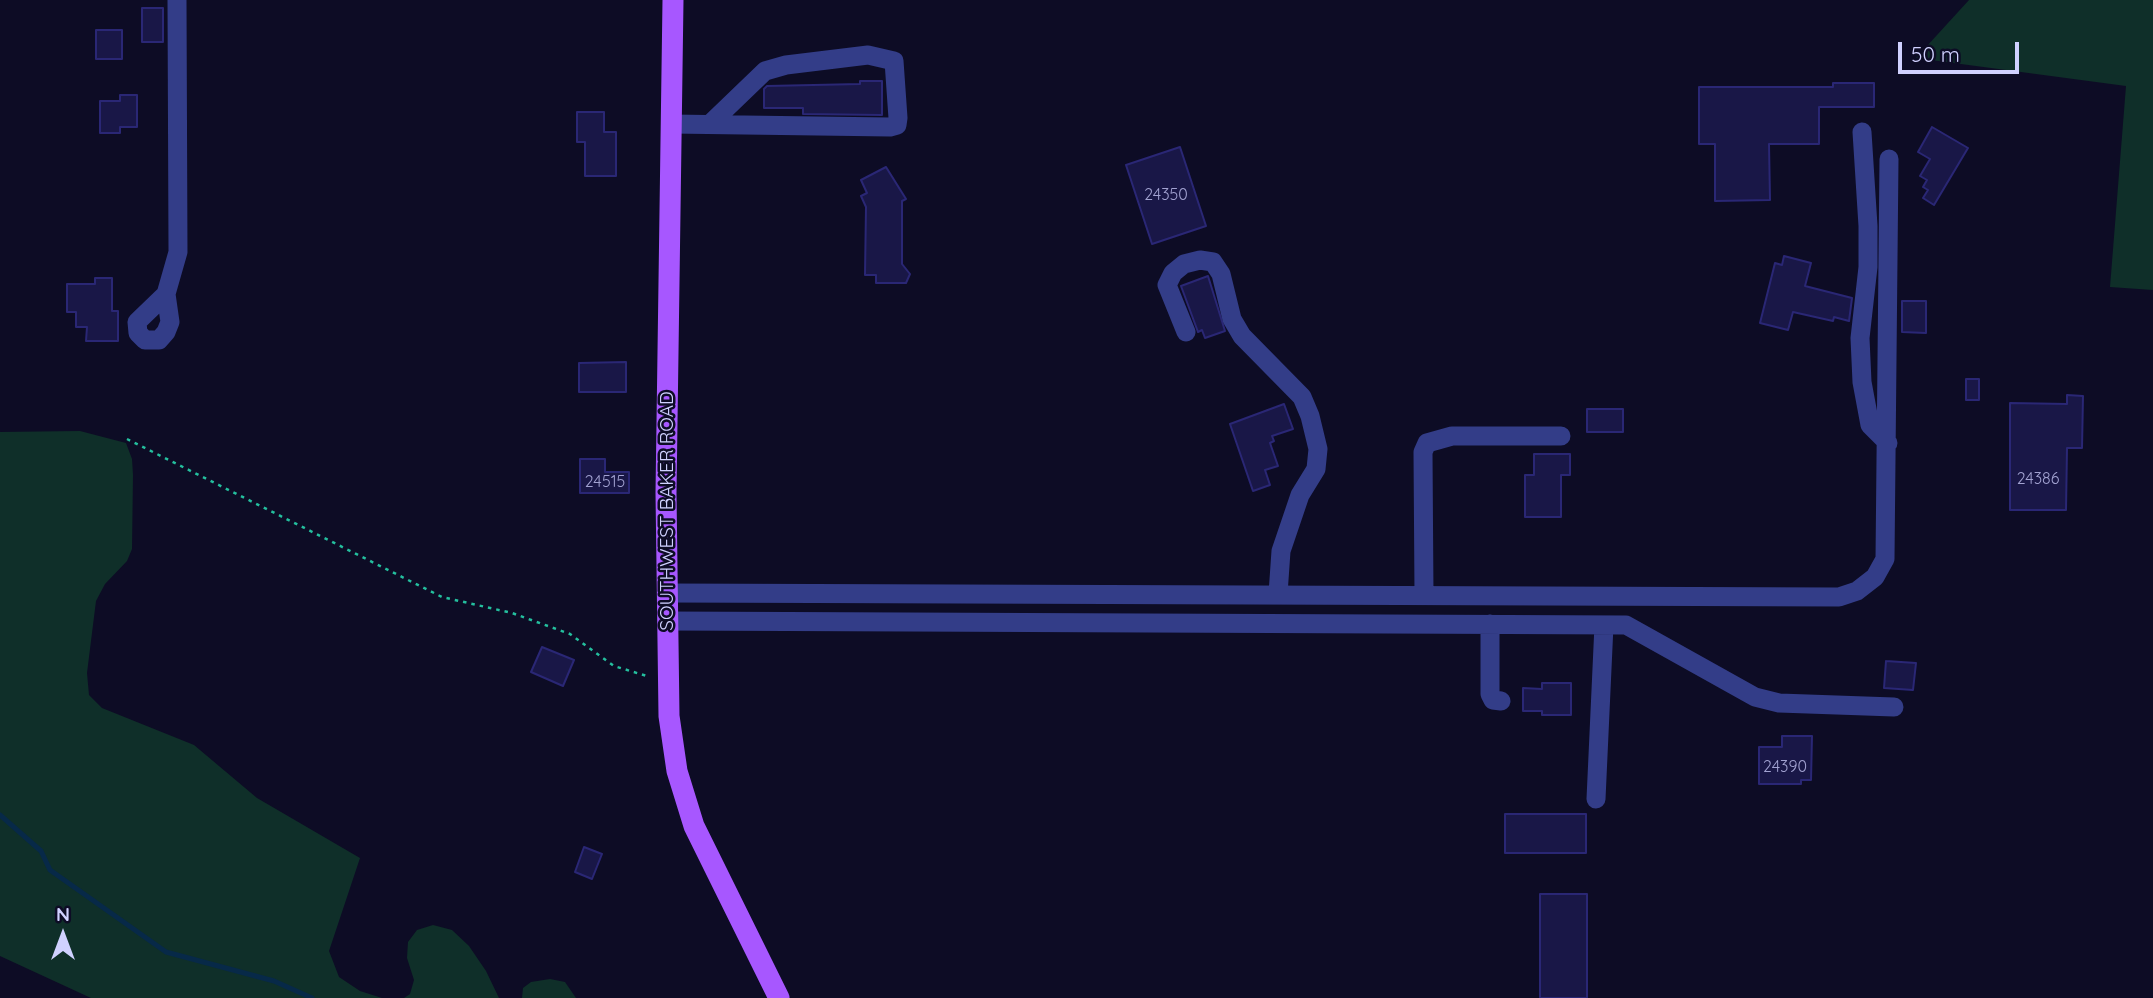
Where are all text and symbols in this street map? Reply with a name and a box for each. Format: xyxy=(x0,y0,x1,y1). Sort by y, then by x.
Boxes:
scale bar xyxy=(1901,28,2022,72)
text: 50 m xyxy=(1911,41,1960,67)
house number: 24350 xyxy=(1144,185,1188,205)
street label: SOUTHWEST BAKER ROAD xyxy=(656,391,678,631)
house number: 24386 xyxy=(2017,469,2059,489)
house number: 24515 xyxy=(585,472,625,492)
house number: 24390 xyxy=(1763,757,1807,777)
north arrow xyxy=(28,900,98,970)
text: N xyxy=(56,902,70,926)

